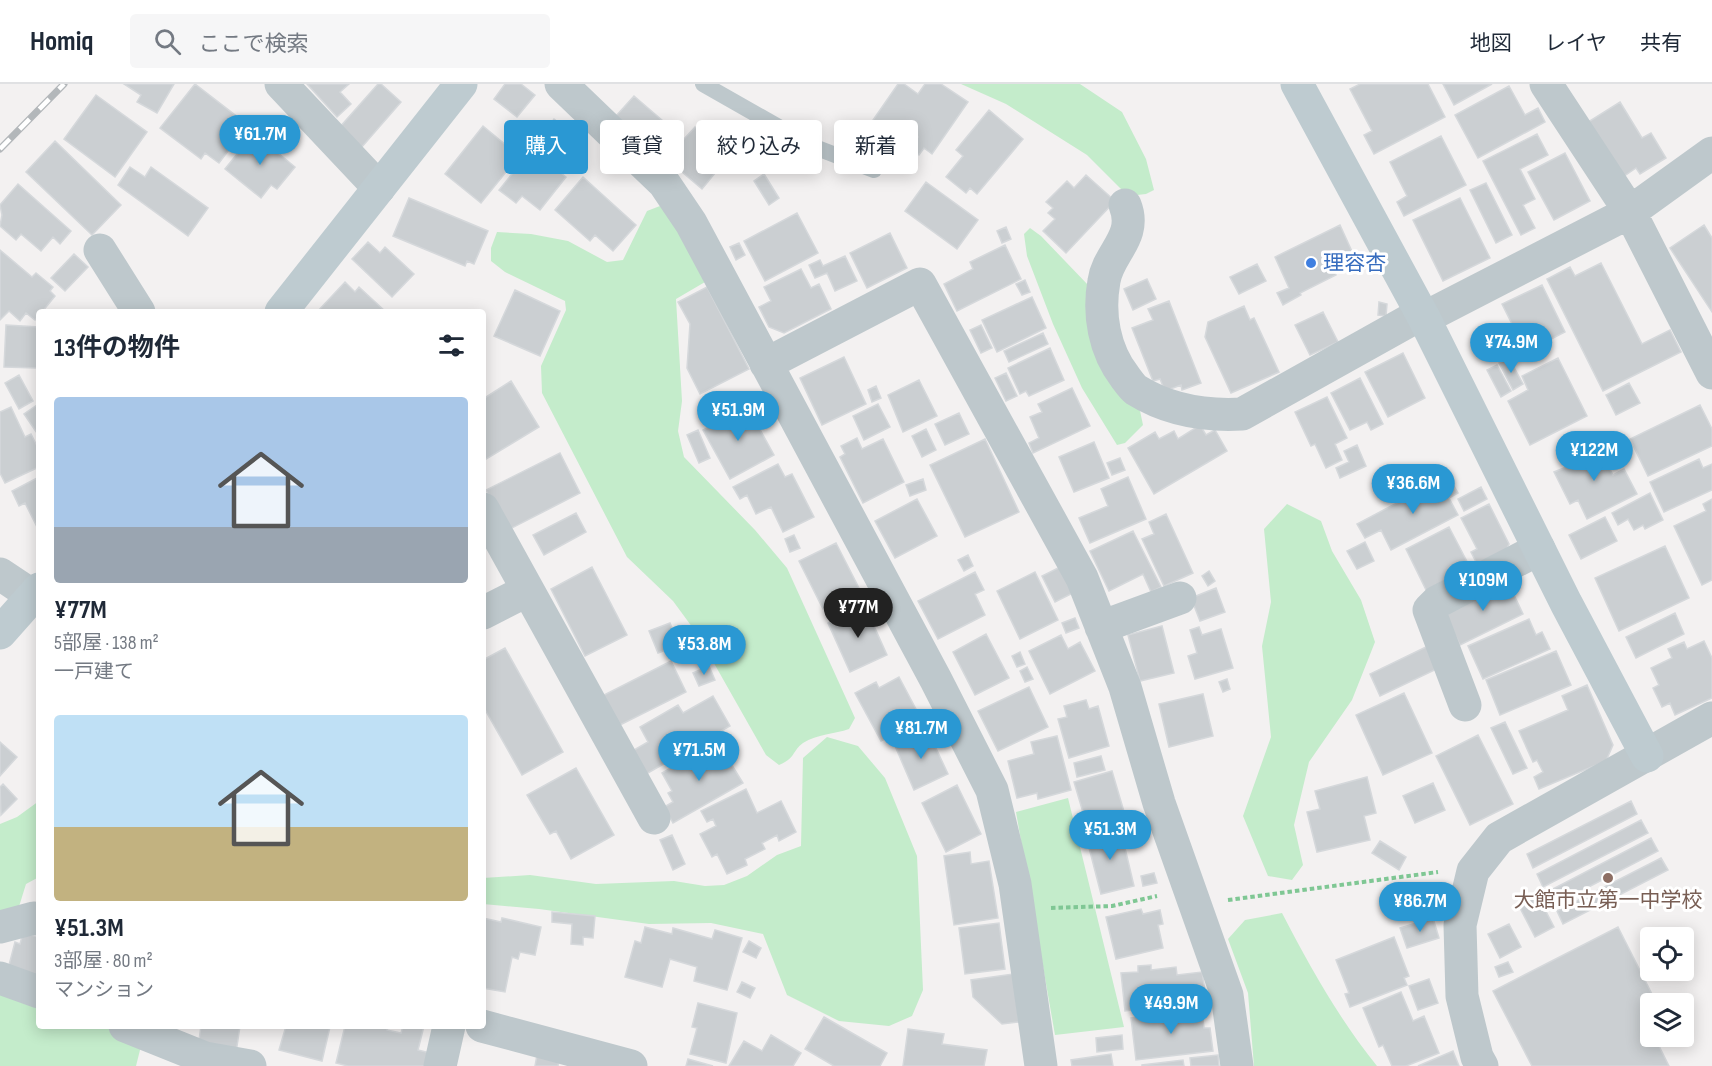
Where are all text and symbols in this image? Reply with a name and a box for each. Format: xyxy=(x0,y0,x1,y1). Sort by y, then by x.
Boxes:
search box xyxy=(130,14,550,68)
text: Homiq xyxy=(30,25,94,58)
icon: search xyxy=(151,25,184,58)
text: ここで検索 xyxy=(199,31,309,58)
text: 地図 xyxy=(1470,31,1512,56)
text: レイヤ xyxy=(1545,31,1607,56)
text: 共有 xyxy=(1640,31,1682,56)
pin: ¥61.7M xyxy=(211,115,309,166)
chip: 購入 xyxy=(504,120,588,174)
chip: 賃貸 xyxy=(600,120,684,174)
chip: 絞り込み xyxy=(696,120,822,174)
chip: 新着 xyxy=(834,120,918,174)
text: ¥61.7M xyxy=(233,122,287,146)
place label: 理容杏 xyxy=(1323,251,1386,276)
marker: 理容杏 xyxy=(1304,256,1318,270)
pin: ¥74.9M xyxy=(1462,323,1560,374)
icon: filters xyxy=(435,329,468,362)
text: ¥74.9M xyxy=(1484,330,1538,354)
text: 13件の物件 xyxy=(54,333,180,364)
pin: ¥51.9M xyxy=(689,391,787,442)
text: ¥51.9M xyxy=(711,398,765,422)
pin: ¥122M xyxy=(1552,431,1636,482)
icon: home xyxy=(207,436,315,544)
text: ¥122M xyxy=(1570,438,1618,462)
pin: ¥36.6M xyxy=(1364,464,1462,515)
text: ¥36.6M xyxy=(1386,471,1440,495)
pin: ¥109M xyxy=(1441,561,1525,612)
text: ¥109M xyxy=(1458,568,1508,592)
pin: ¥77M xyxy=(822,588,894,639)
text: ¥77M xyxy=(54,595,107,626)
text: ¥77M xyxy=(838,595,878,619)
pin: ¥53.8M xyxy=(655,625,753,676)
text: 5部屋 · 138 m² xyxy=(54,631,159,655)
text: ¥53.8M xyxy=(677,632,731,656)
text: 一戸建て xyxy=(54,660,134,684)
pin: ¥81.7M xyxy=(872,709,970,760)
text: ¥81.7M xyxy=(894,716,948,740)
pin: ¥71.5M xyxy=(650,731,748,782)
text: ¥71.5M xyxy=(672,738,726,762)
icon: home xyxy=(207,754,315,862)
pin: ¥51.3M xyxy=(1061,810,1159,861)
text: ¥51.3M xyxy=(1083,817,1137,841)
marker: 大館市立第一中学校 xyxy=(1601,871,1615,885)
pin: ¥86.7M xyxy=(1371,882,1469,933)
place label: 大館市立第一中学校 xyxy=(1514,888,1703,913)
text: ¥86.7M xyxy=(1393,889,1447,913)
text: ¥51.3M xyxy=(54,913,124,944)
map controls xyxy=(1640,927,1694,1047)
button: locate xyxy=(1640,927,1694,981)
text: 3部屋 · 80 m² xyxy=(54,949,153,973)
text: マンション xyxy=(54,978,154,1002)
pin: ¥49.9M xyxy=(1122,984,1220,1035)
text: ¥49.9M xyxy=(1144,991,1198,1015)
button: layers xyxy=(1640,993,1694,1047)

